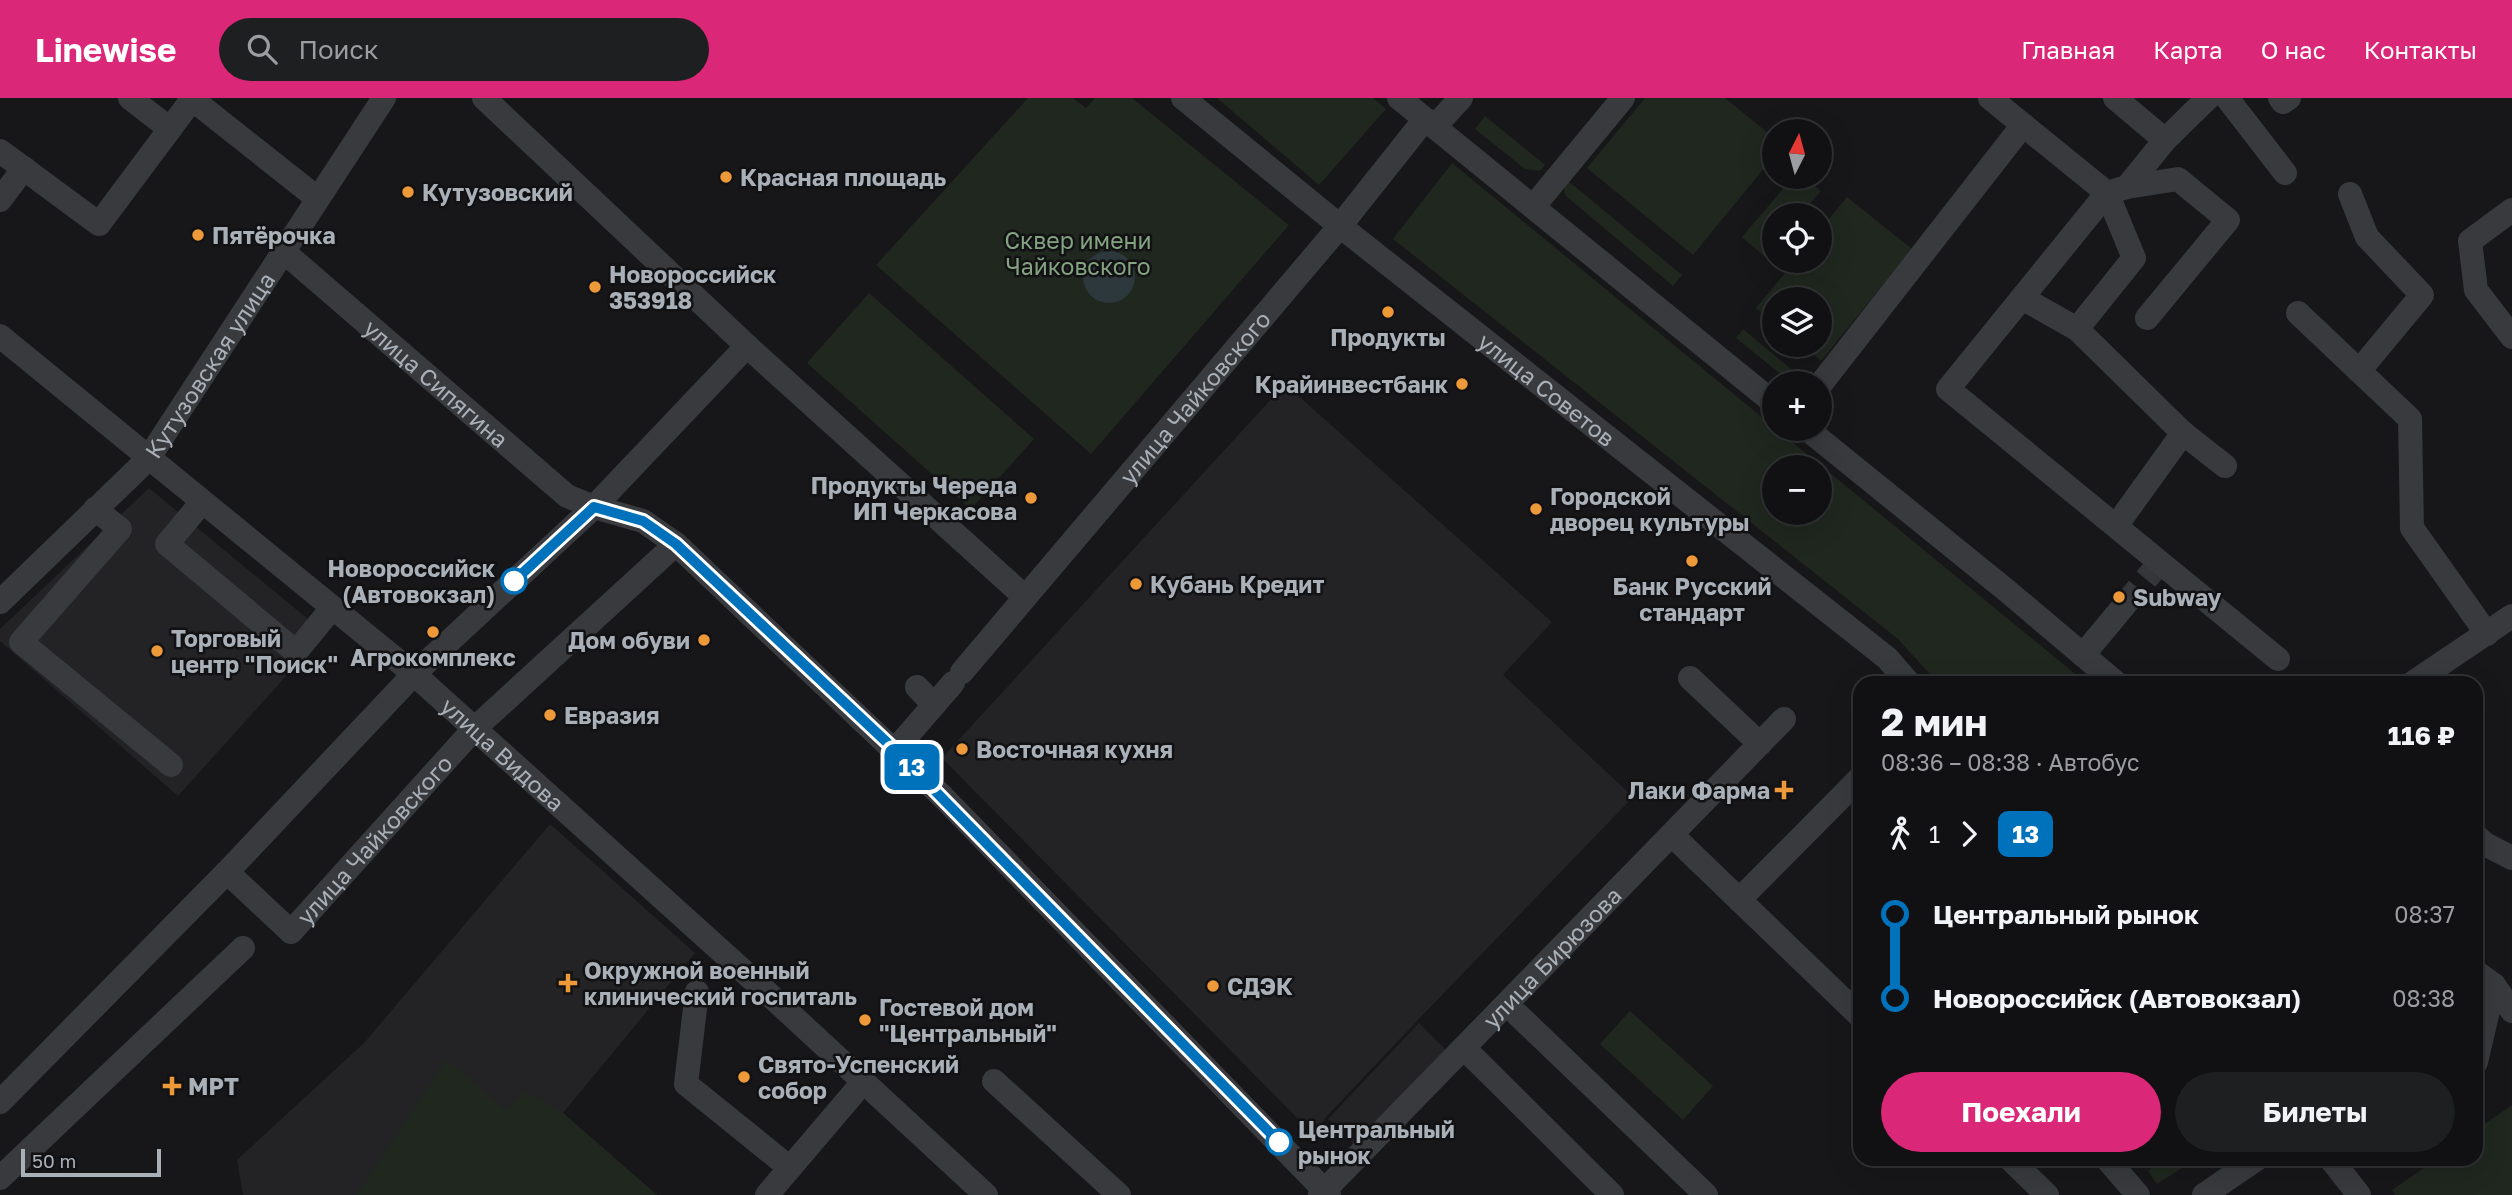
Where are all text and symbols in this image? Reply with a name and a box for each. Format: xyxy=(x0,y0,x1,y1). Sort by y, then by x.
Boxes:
search box xyxy=(219,18,709,81)
text: Linewise xyxy=(35,30,177,69)
icon: search xyxy=(243,30,281,68)
text: Поиск xyxy=(299,34,379,65)
text: Главная xyxy=(2021,35,2115,64)
text: Карта xyxy=(2153,35,2223,64)
text: О нас xyxy=(2261,35,2326,64)
text: Контакты xyxy=(2364,35,2477,64)
north arrow xyxy=(1762,119,1832,189)
map controls xyxy=(1762,119,1832,525)
place label: Красная площадь xyxy=(740,163,947,191)
marker: Красная площадь xyxy=(718,169,734,185)
place label: Кутузовский xyxy=(422,178,573,206)
marker: Кутузовский xyxy=(400,184,416,200)
button: locate xyxy=(1762,203,1832,273)
place label: Пятёрочка xyxy=(212,221,336,249)
park label: Сквер имени Чайковского xyxy=(1004,226,1152,280)
marker: Пятёрочка xyxy=(190,227,206,243)
place label: Новороссийск 353918 xyxy=(609,260,777,314)
street label: Кутузовская улица xyxy=(138,267,280,463)
marker: Новороссийск 353918 xyxy=(587,279,603,295)
button: layers xyxy=(1762,287,1832,357)
marker: Продукты xyxy=(1380,304,1396,320)
street label: улица Чайковского xyxy=(1113,305,1276,490)
street label: улица Сипягина xyxy=(358,313,514,453)
place label: Продукты xyxy=(1330,323,1446,351)
street label: улица Советов xyxy=(1473,327,1621,452)
place label: Крайинвестбанк xyxy=(1255,370,1449,398)
button: + xyxy=(1762,371,1832,441)
marker: Крайинвестбанк xyxy=(1454,376,1470,392)
button: − xyxy=(1762,455,1832,525)
place label: Продукты Череда ИП Черкасова xyxy=(811,471,1017,525)
place label: Городской дворец культуры xyxy=(1550,482,1750,536)
marker: Продукты Череда ИП Черкасова xyxy=(1023,490,1039,506)
marker: Городской дворец культуры xyxy=(1528,501,1544,517)
marker: Банк Русский стандарт xyxy=(1684,553,1700,569)
place label: Новороссийск (Автовокзал) xyxy=(328,554,496,608)
marker: Новороссийск (Автовокзал) xyxy=(501,568,527,594)
place label: Кубань Кредит xyxy=(1150,570,1324,598)
place label: Банк Русский стандарт xyxy=(1612,572,1772,626)
marker: Кубань Кредит xyxy=(1128,576,1144,592)
place label: Subway xyxy=(2133,583,2222,611)
marker: Subway xyxy=(2111,589,2127,605)
place label: Торговый центр "Поиск" xyxy=(171,624,338,678)
marker: Агрокомплекс xyxy=(425,624,441,640)
place label: Дом обуви xyxy=(568,626,690,654)
marker: Дом обуви xyxy=(696,632,712,648)
marker: Торговый центр "Поиск" xyxy=(149,643,165,659)
place label: Агрокомплекс xyxy=(350,643,516,671)
street label: улица Видова xyxy=(435,691,570,817)
text: 2 мин xyxy=(1881,699,1987,744)
place label: Евразия xyxy=(564,701,659,729)
marker: Евразия xyxy=(542,707,558,723)
text: 116 ₽ xyxy=(2388,720,2455,751)
place label: Восточная кухня xyxy=(976,735,1173,763)
marker: Восточная кухня xyxy=(954,741,970,757)
line badge: 13 xyxy=(880,744,944,790)
text: 08:36 – 08:38 · Автобус xyxy=(1881,748,2140,776)
street label: улица Чайковского xyxy=(291,749,458,930)
text: 13 xyxy=(899,752,926,781)
place label: Лаки Фарма xyxy=(1628,776,1770,804)
marker: Лаки Фарма xyxy=(1776,782,1792,798)
icon: walk xyxy=(1881,815,1919,853)
icon: forward xyxy=(1950,815,1988,853)
text: 13 xyxy=(2012,819,2039,848)
text: 1 xyxy=(1929,820,1940,848)
street label: улица Бирюзова xyxy=(1477,881,1627,1034)
text: Центральный рынок xyxy=(1933,899,2199,930)
text: 08:37 xyxy=(2394,900,2455,928)
place label: Окружной военный клинический госпиталь xyxy=(584,956,857,1010)
place label: СДЭК xyxy=(1227,972,1293,1000)
marker: Окружной военный клинический госпиталь xyxy=(558,973,578,993)
marker: СДЭК xyxy=(1205,978,1221,994)
text: Новороссийск (Автовокзал) xyxy=(1933,983,2301,1014)
text: 08:38 xyxy=(2392,984,2455,1012)
place label: Гостевой дом "Центральный" xyxy=(879,993,1057,1047)
marker: Гостевой дом "Центральный" xyxy=(857,1012,873,1028)
place label: Свято-Успенский собор xyxy=(758,1050,959,1104)
marker: Свято-Успенский собор xyxy=(736,1069,752,1085)
place label: МРТ xyxy=(188,1072,239,1100)
button: Поехали xyxy=(1881,1072,2161,1152)
button: Билеты xyxy=(2175,1072,2455,1152)
marker: МРТ xyxy=(162,1076,182,1096)
place label: Центральный рынок xyxy=(1298,1115,1455,1169)
marker: Центральный рынок xyxy=(1266,1129,1292,1155)
scale bar xyxy=(21,1146,161,1178)
text: 50 m xyxy=(32,1149,76,1172)

